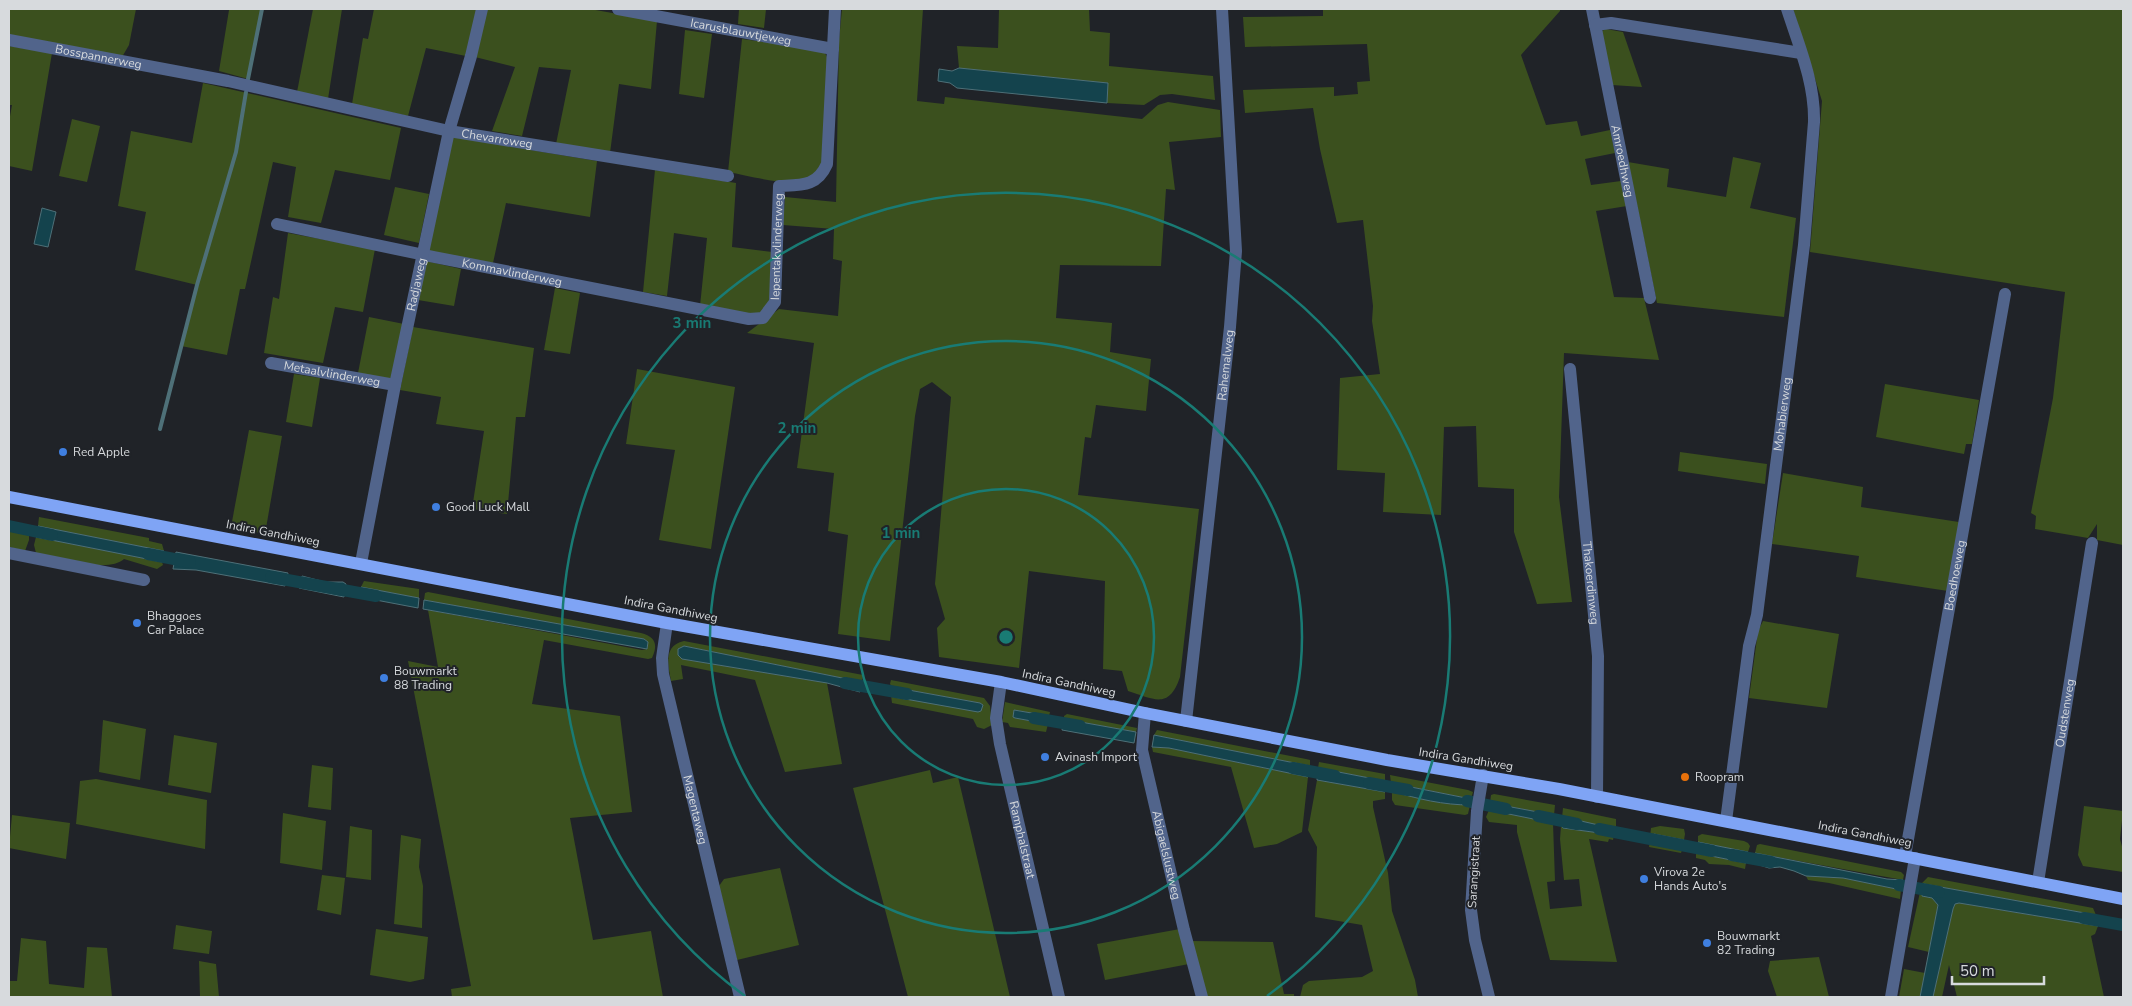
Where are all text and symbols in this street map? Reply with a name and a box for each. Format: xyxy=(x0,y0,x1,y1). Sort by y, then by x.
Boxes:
street label: Icarusblauwtjeweg xyxy=(689,15,793,49)
street label: Bosspannerweg xyxy=(54,41,143,73)
street label: Amroedhweg xyxy=(1607,123,1638,199)
street label: Chevarroweg xyxy=(460,125,534,152)
street label: Iepentakvlinderweg xyxy=(767,193,787,300)
street label: Kommavlinderweg xyxy=(461,255,564,290)
street label: Radjaweg xyxy=(403,256,430,313)
text: 3 min xyxy=(673,313,711,333)
street label: Rahemalweg xyxy=(1214,329,1238,401)
street label: Metaalvlinderweg xyxy=(282,357,382,390)
street label: Mohabierweg xyxy=(1770,376,1795,452)
text: 2 min xyxy=(778,418,816,438)
place label: Red Apple xyxy=(73,444,130,460)
marker: Red Apple xyxy=(57,446,69,458)
place label: Good Luck Mall xyxy=(446,499,530,515)
marker: Good Luck Mall xyxy=(430,501,442,513)
street label: Indira Gandhiweg xyxy=(225,516,321,550)
text: 1 min xyxy=(882,523,920,543)
street label: Boedhoeweg xyxy=(1941,539,1969,612)
street label: Thakoerdinweg xyxy=(1579,541,1603,625)
street label: Indira Gandhiweg xyxy=(623,592,719,626)
place label: Bhaggoes Car Palace xyxy=(147,608,204,638)
marker: Bhaggoes Car Palace xyxy=(131,617,143,629)
centre of rings xyxy=(997,628,1015,646)
place label: Bouwmarkt 88 Trading xyxy=(394,663,457,693)
street label: Indira Gandhiweg xyxy=(1021,665,1117,701)
marker: Bouwmarkt 88 Trading xyxy=(378,672,390,684)
street label: Oudstenweg xyxy=(2052,678,2078,749)
street label: Indira Gandhiweg xyxy=(1418,744,1514,774)
place label: Avinash Import xyxy=(1055,749,1138,765)
marker: Avinash Import xyxy=(1039,751,1051,763)
place label: Roopram xyxy=(1695,769,1744,785)
marker: Roopram xyxy=(1679,771,1691,783)
street label: Magentaweg xyxy=(679,773,711,846)
street label: Ramphalstraat xyxy=(1006,799,1039,881)
street label: Abigaelslustweg xyxy=(1148,809,1185,901)
street label: Indira Gandhiweg xyxy=(1817,817,1913,851)
street label: Sarangistraat xyxy=(1464,835,1484,908)
place label: Virova 2e Hands Auto's xyxy=(1653,864,1727,894)
marker: Virova 2e Hands Auto's xyxy=(1638,873,1650,885)
place label: Bouwmarkt 82 Trading xyxy=(1717,928,1780,958)
marker: Bouwmarkt 82 Trading xyxy=(1701,937,1713,949)
scale bar xyxy=(1952,954,2044,986)
text: 50 m xyxy=(1960,961,1995,981)

